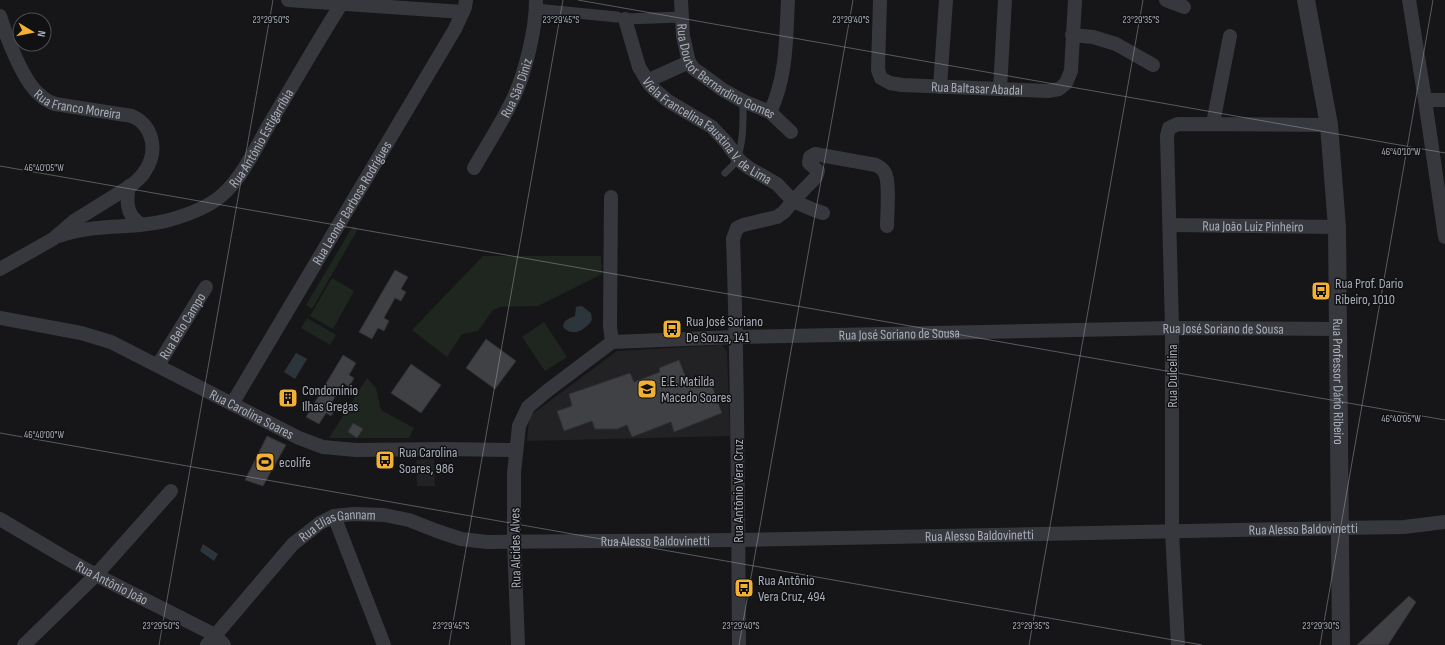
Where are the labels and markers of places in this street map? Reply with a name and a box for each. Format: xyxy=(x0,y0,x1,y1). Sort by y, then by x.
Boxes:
place label: Rua Prof. Dario Ribeiro, 1010 xyxy=(1335,275,1403,308)
bus stop icon: Rua Prof. Dario Ribeiro, 1010 xyxy=(1310,280,1332,302)
place label: Rua José Soriano De Souza, 141 xyxy=(686,313,763,346)
bus stop icon: Rua José Soriano De Souza, 141 xyxy=(661,318,683,340)
place label: E.E. Matilda Macedo Soares xyxy=(661,373,731,406)
school or university icon: E.E. Matilda Macedo Soares xyxy=(636,378,658,400)
place label: Condomínio Ilhas Gregas xyxy=(302,382,358,415)
building icon: Condomínio Ilhas Gregas xyxy=(277,387,299,409)
place label: Rua Carolina Soares, 986 xyxy=(399,444,457,477)
bus stop icon: Rua Carolina Soares, 986 xyxy=(374,449,396,471)
sports icon: ecolife xyxy=(254,451,276,473)
place label: ecolife xyxy=(279,454,311,471)
place label: Rua Antônio Vera Cruz, 494 xyxy=(758,572,826,605)
bus stop icon: Rua Antônio Vera Cruz, 494 xyxy=(733,577,755,599)

